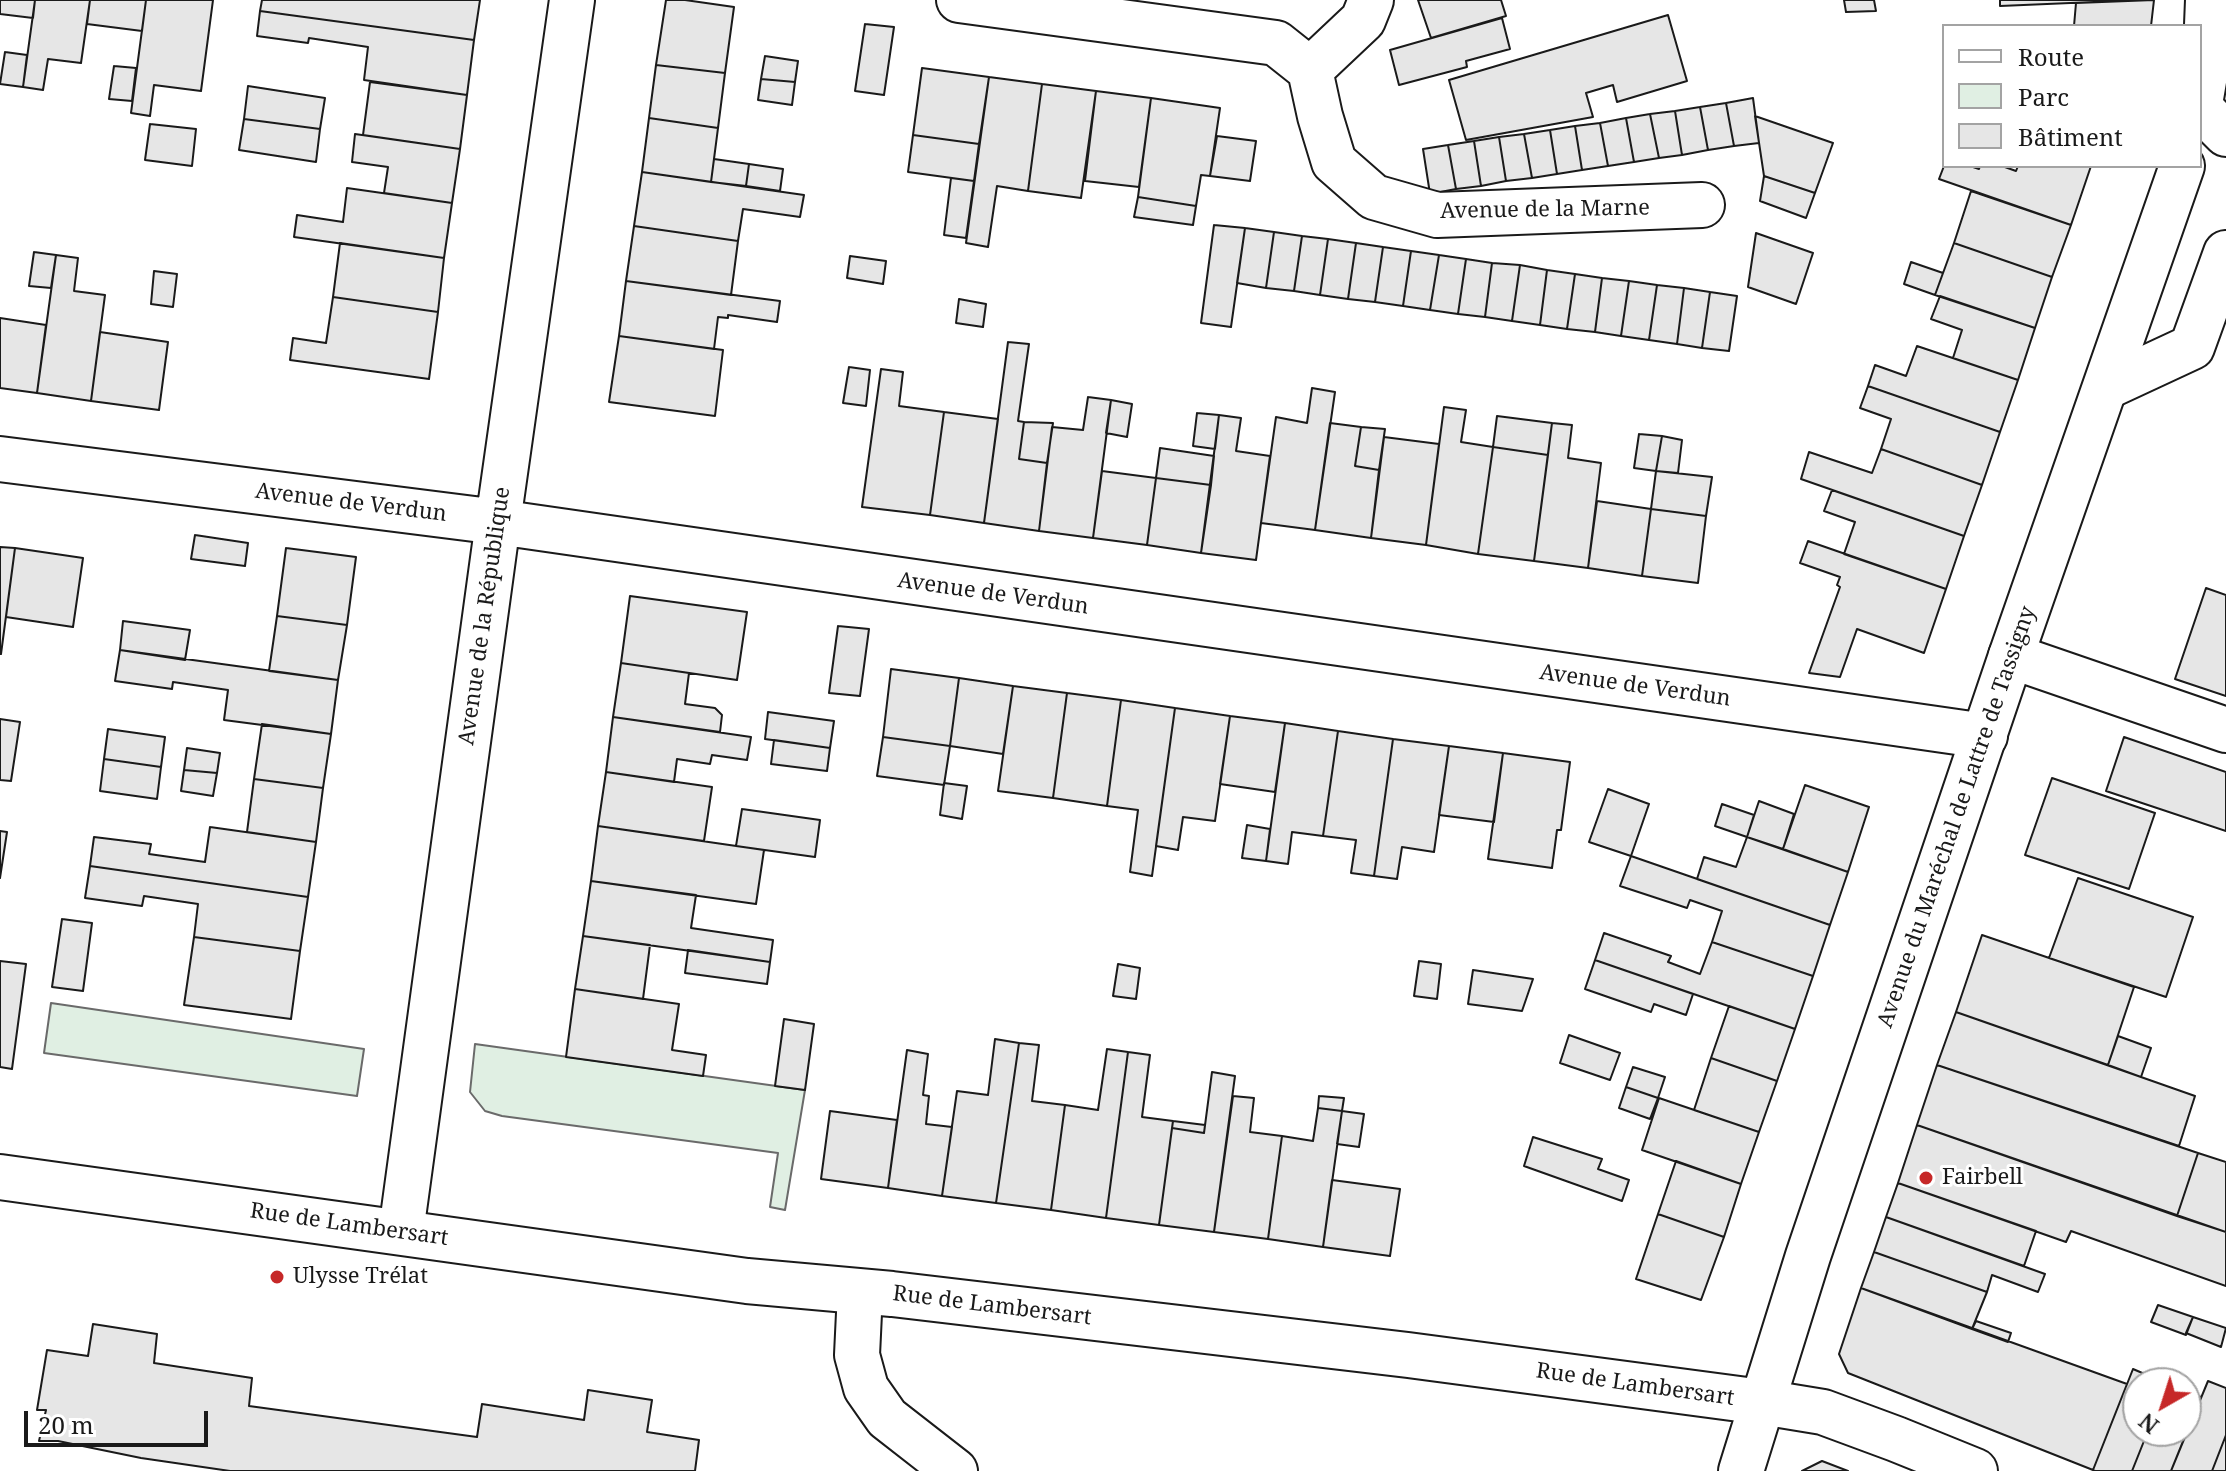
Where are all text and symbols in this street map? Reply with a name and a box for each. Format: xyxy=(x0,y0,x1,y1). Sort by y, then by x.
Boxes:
legend xyxy=(1942,24,2202,168)
text: Route xyxy=(2018,40,2084,73)
text: Parc xyxy=(2018,80,2069,113)
text: Bâtiment xyxy=(2018,120,2123,153)
street label: Avenue de la Marne xyxy=(1440,195,1650,225)
street label: Avenue de Verdun xyxy=(254,478,448,528)
street label: Avenue de la République xyxy=(454,485,516,747)
street label: Avenue de Verdun xyxy=(896,568,1090,620)
street label: Avenue du Maréchal de Lattre de Tassigny xyxy=(1872,603,2042,1031)
street label: Avenue de Verdun xyxy=(1538,660,1732,712)
place label: Fairbell xyxy=(1942,1165,2023,1191)
marker: Fairbell xyxy=(1917,1169,1935,1187)
street label: Rue de Lambersart xyxy=(248,1198,450,1252)
place label: Ulysse Trélat xyxy=(293,1264,428,1290)
marker: Ulysse Trélat xyxy=(268,1268,286,1286)
street label: Rue de Lambersart xyxy=(891,1281,1093,1331)
street label: Rue de Lambersart xyxy=(1534,1358,1736,1412)
north arrow xyxy=(2122,1367,2202,1447)
scale bar xyxy=(28,1395,212,1445)
text: N xyxy=(2132,1407,2164,1441)
text: 20 m xyxy=(38,1408,94,1441)

